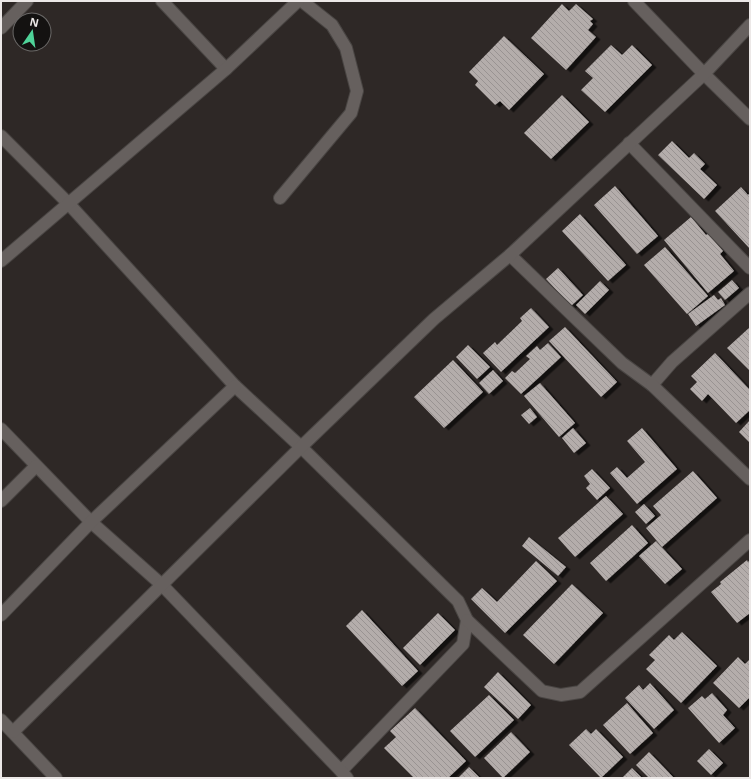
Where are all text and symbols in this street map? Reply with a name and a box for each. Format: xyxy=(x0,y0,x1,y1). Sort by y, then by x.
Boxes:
north arrow xyxy=(12,12,52,52)
text: N xyxy=(28,13,40,30)

